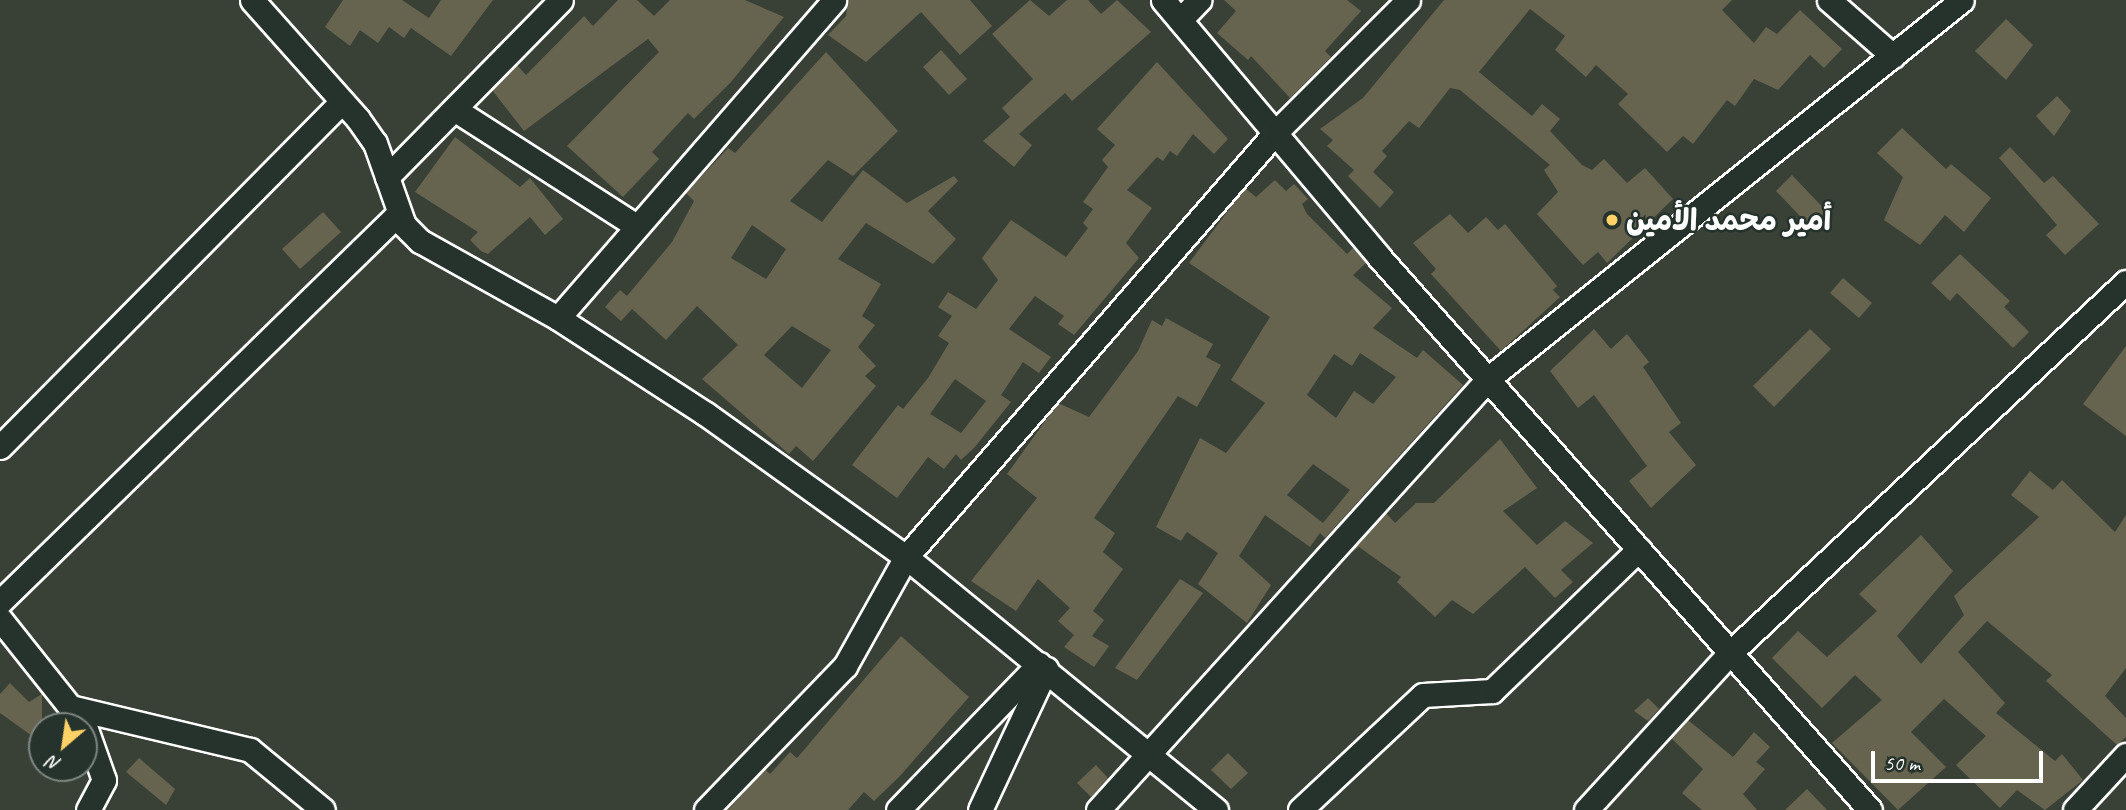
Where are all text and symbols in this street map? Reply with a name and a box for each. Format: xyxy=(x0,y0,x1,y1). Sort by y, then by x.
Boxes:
place label: أمير محمد الأمين xyxy=(1626,202,1831,238)
marker: أمير محمد الأمين xyxy=(1604,212,1620,228)
north arrow xyxy=(28,712,98,782)
scale bar xyxy=(1874,736,2046,780)
text: N xyxy=(43,750,65,777)
text: 50 m xyxy=(1884,750,1920,776)

